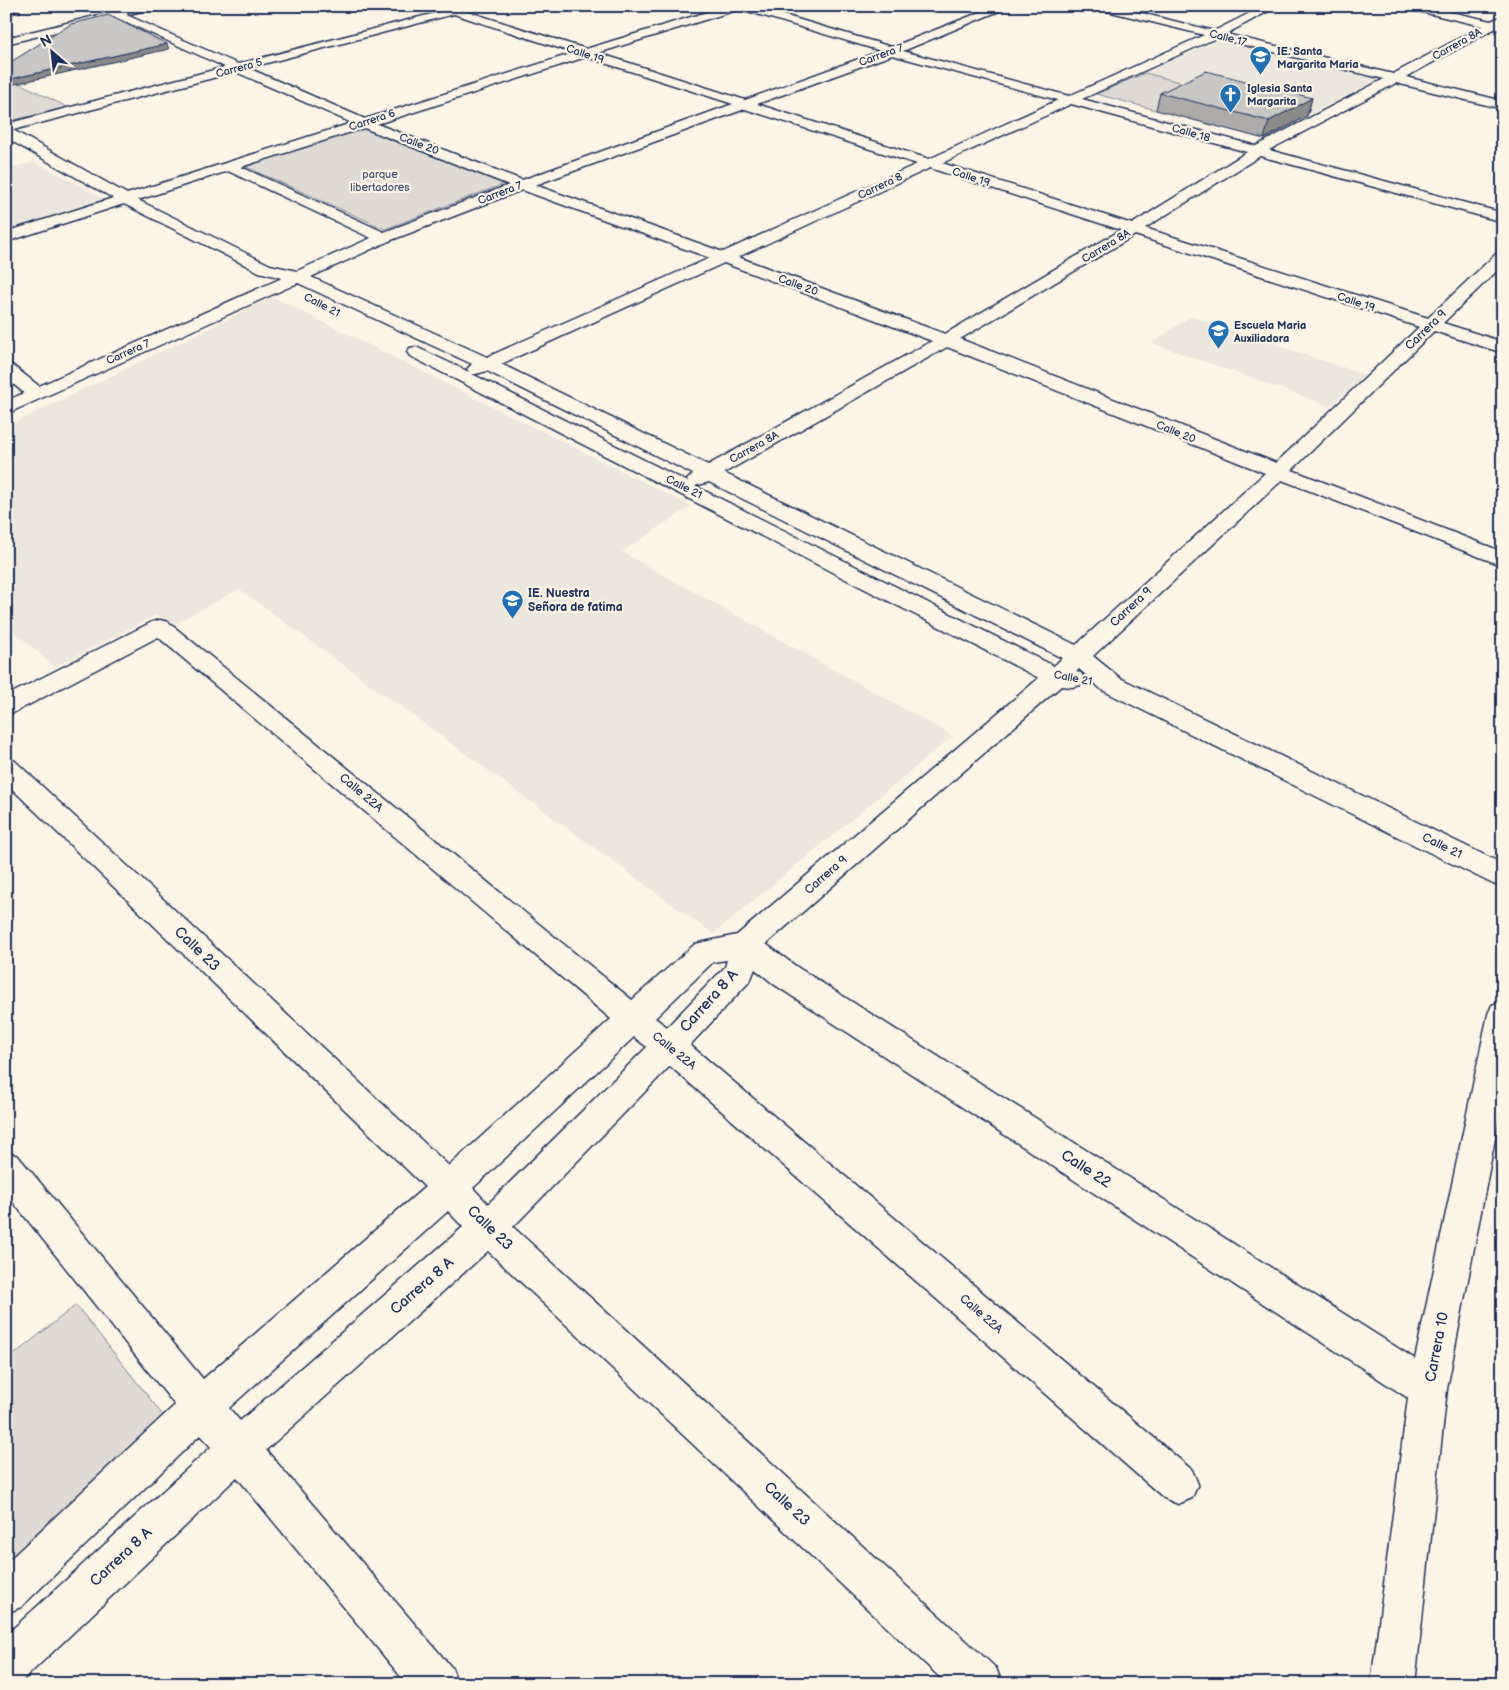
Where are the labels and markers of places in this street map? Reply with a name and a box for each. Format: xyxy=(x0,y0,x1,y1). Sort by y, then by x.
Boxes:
school or university icon: IE. Santa Margarita Maria xyxy=(1249,45,1273,76)
place label: IE. Santa Margarita Maria xyxy=(1277,45,1359,71)
church icon: Iglesia Santa Margarita xyxy=(1219,82,1243,113)
place label: Iglesia Santa Margarita xyxy=(1247,82,1312,108)
school or university icon: Escuela Maria Auxiliadora xyxy=(1206,319,1230,350)
place label: Escuela Maria Auxiliadora xyxy=(1233,319,1306,345)
place label: IE. Nuestra Señora de fatima xyxy=(528,586,623,615)
school or university icon: IE. Nuestra Señora de fatima xyxy=(500,588,524,619)

